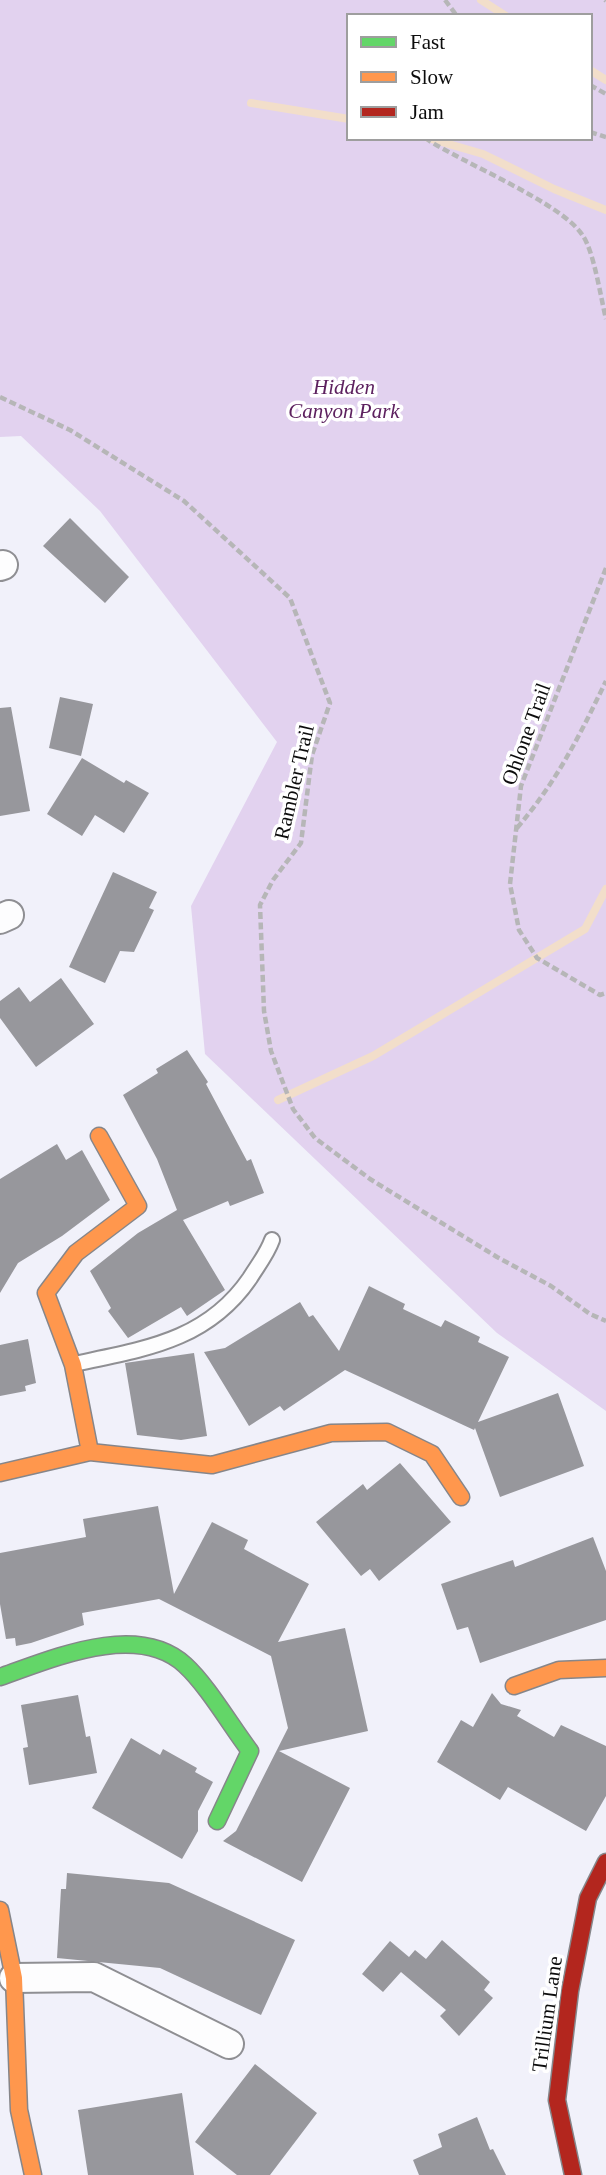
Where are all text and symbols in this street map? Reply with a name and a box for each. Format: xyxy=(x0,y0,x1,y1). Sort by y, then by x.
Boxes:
legend xyxy=(347,14,592,140)
text: Fast xyxy=(410,30,445,54)
text: Slow xyxy=(410,65,454,89)
text: Jam xyxy=(410,100,444,124)
park label: Hidden Canyon Park xyxy=(288,375,400,423)
street label: Ohlone Trail xyxy=(496,680,556,788)
street label: Rambler Trail xyxy=(269,722,319,842)
street label: Trillium Lane xyxy=(527,1955,567,2073)

